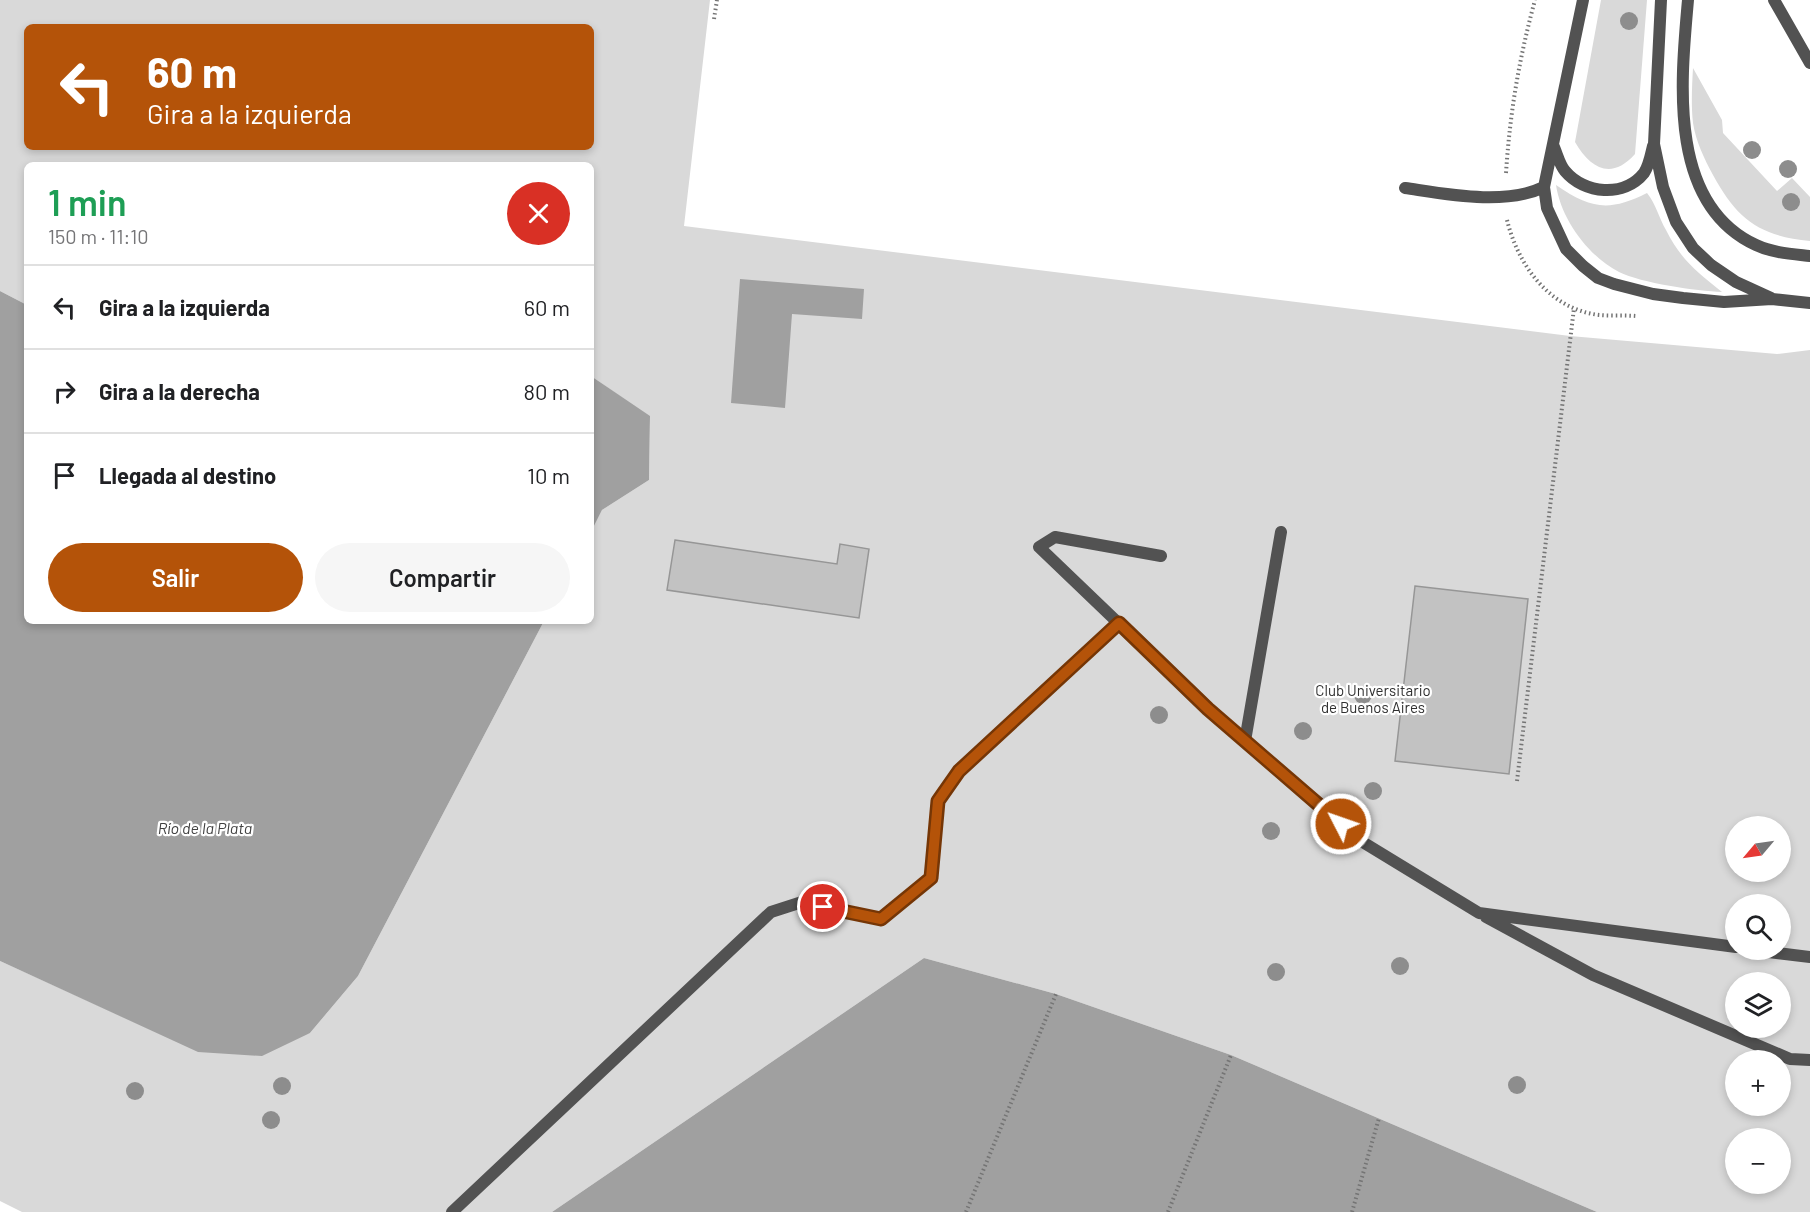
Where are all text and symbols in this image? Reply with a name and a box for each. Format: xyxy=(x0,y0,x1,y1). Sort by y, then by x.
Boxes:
text: 60 m xyxy=(147,46,237,96)
icon: left xyxy=(48,48,126,126)
text: Gira a la izquierda xyxy=(147,97,352,129)
text: 1 min xyxy=(48,180,127,223)
button: close xyxy=(507,182,570,245)
text: 150 m · 11:10 xyxy=(48,224,148,248)
icon: left xyxy=(48,291,81,324)
text: Gira a la izquierda xyxy=(99,294,270,320)
text: 60 m xyxy=(524,294,570,320)
icon: right xyxy=(48,375,81,408)
text: Gira a la derecha xyxy=(99,378,260,404)
text: 80 m xyxy=(524,378,570,404)
icon: arrive xyxy=(48,459,81,492)
text: Llegada al destino xyxy=(99,462,276,488)
text: 10 m xyxy=(527,462,570,488)
button: Salir xyxy=(48,543,303,612)
button: Compartir xyxy=(315,543,570,612)
park label: Club Universitario de Buenos Aires xyxy=(1315,681,1431,716)
position arrow xyxy=(1309,792,1373,856)
north arrow xyxy=(1725,816,1791,882)
map controls xyxy=(1725,816,1791,1194)
water label: Río de la Plata xyxy=(158,818,252,837)
pin xyxy=(797,881,848,932)
icon: arrive xyxy=(806,890,839,923)
button: search xyxy=(1725,894,1791,960)
button: layers xyxy=(1725,972,1791,1038)
button: + xyxy=(1725,1050,1791,1116)
button: − xyxy=(1725,1128,1791,1194)

